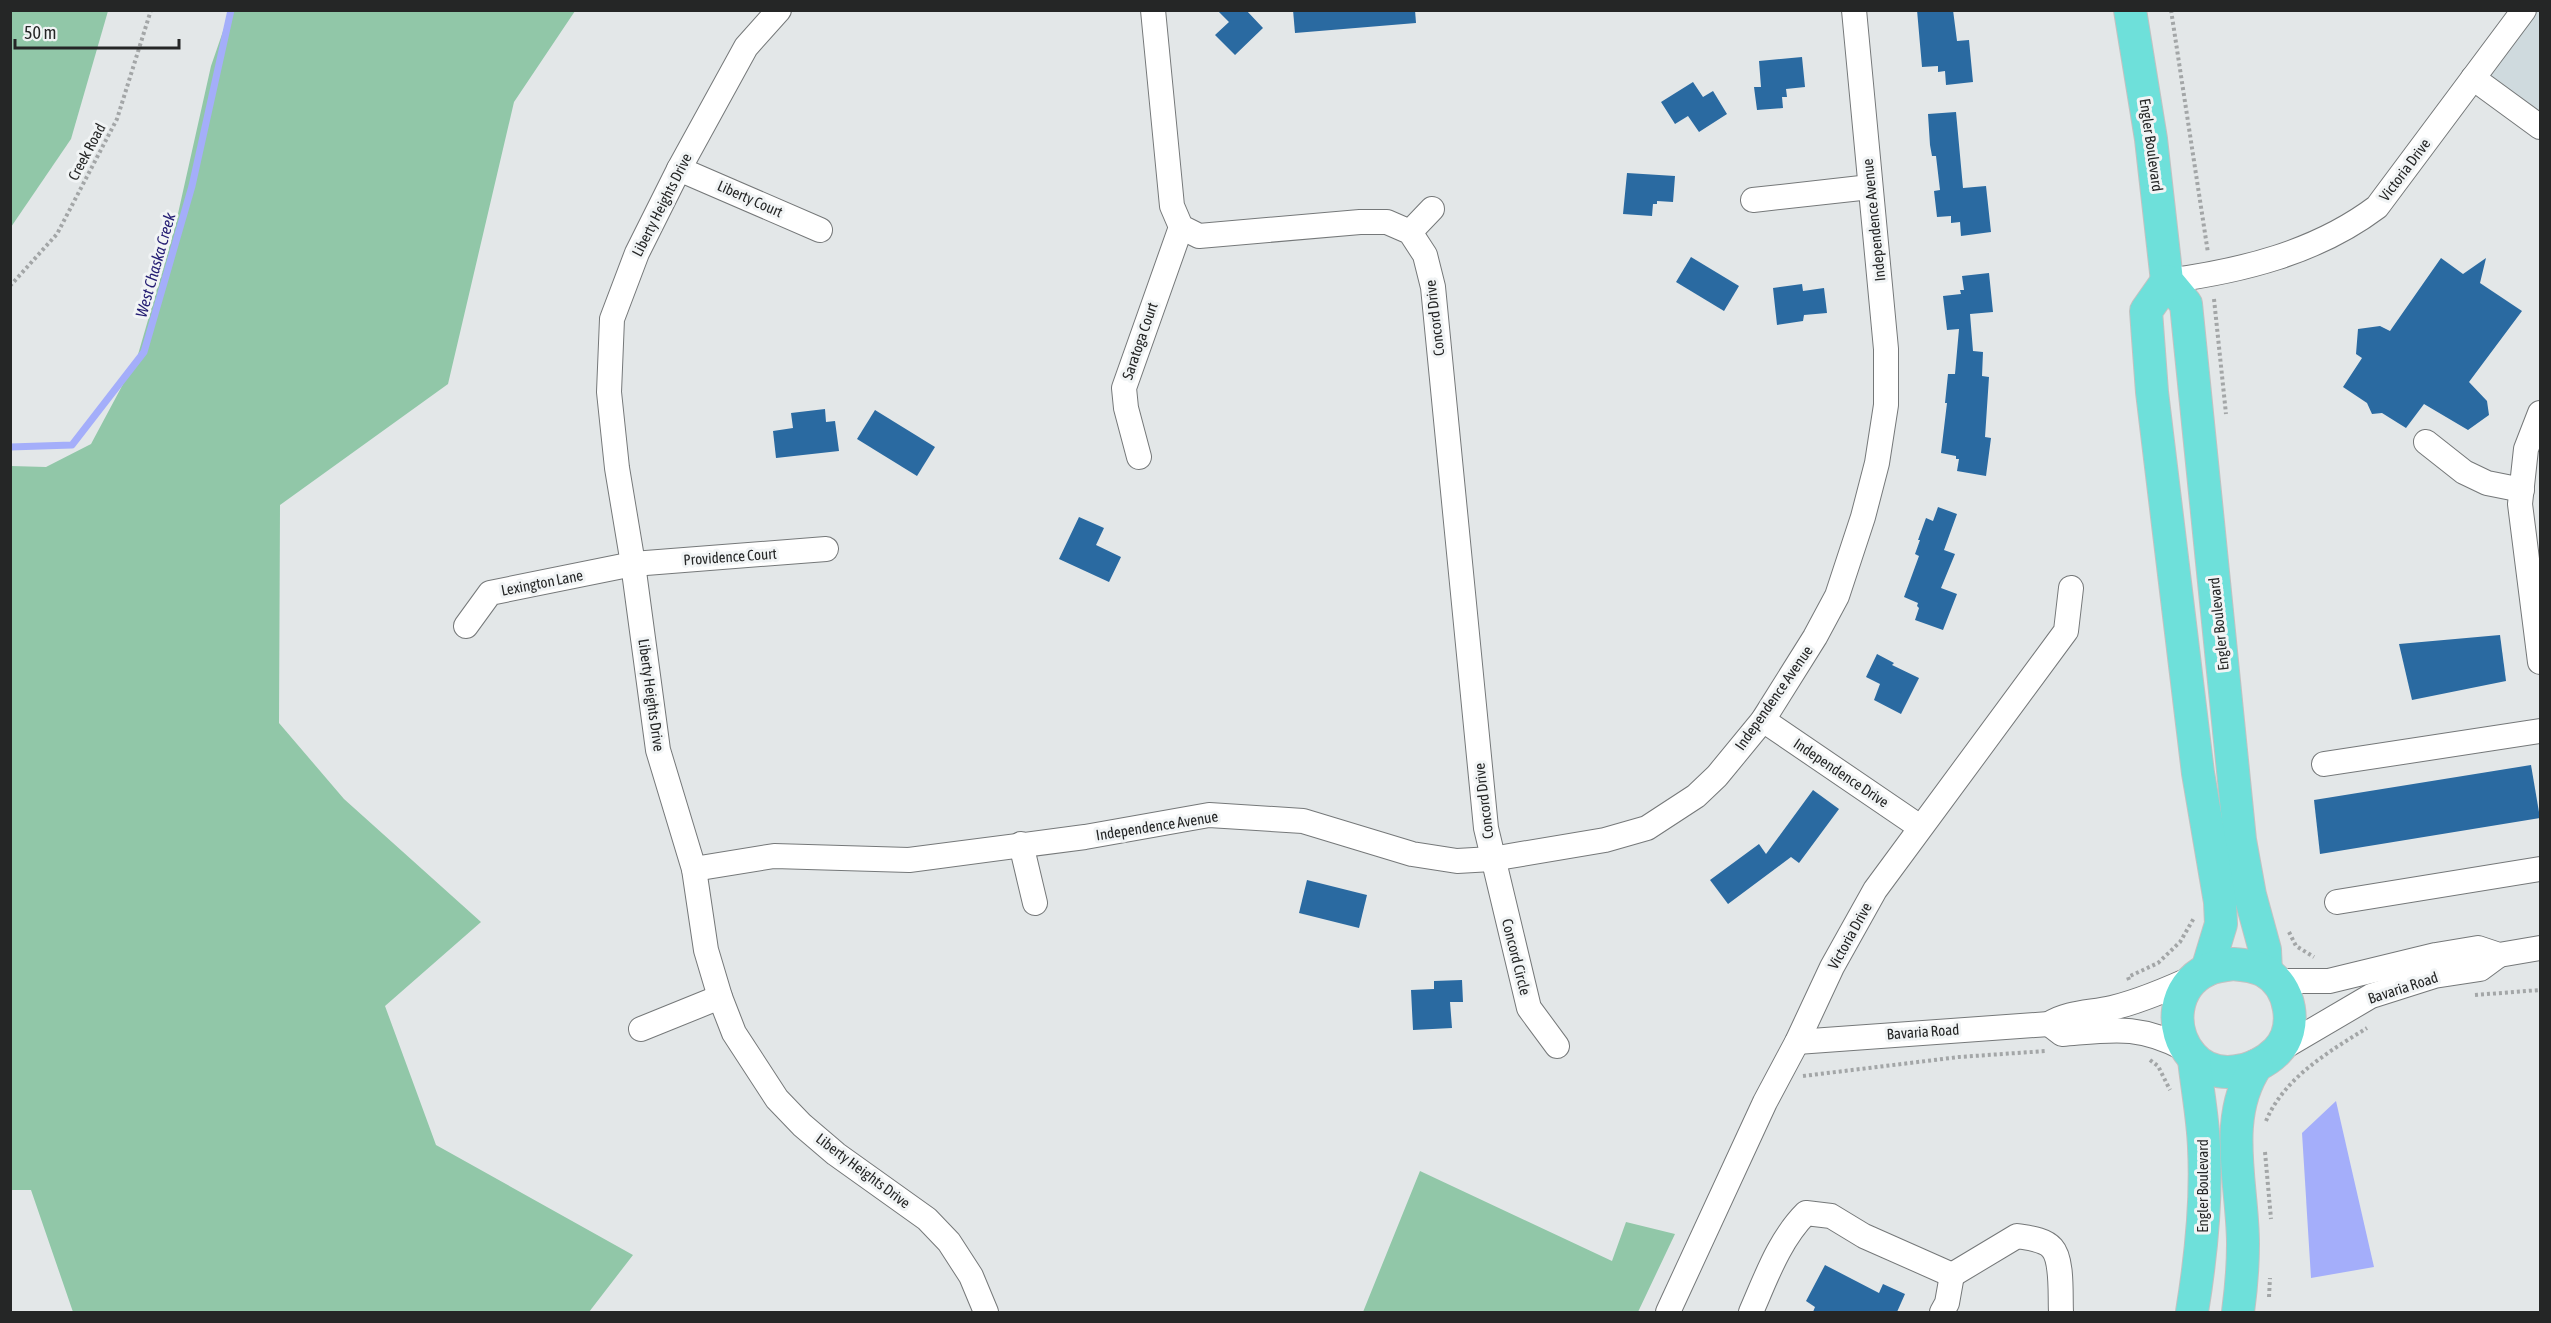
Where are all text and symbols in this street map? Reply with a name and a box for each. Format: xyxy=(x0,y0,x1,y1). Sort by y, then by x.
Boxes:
scale bar xyxy=(15,12,178,50)
text: 50 m xyxy=(24,22,56,43)
street label: Engler Boulevard xyxy=(2137,97,2166,192)
street label: Creek Road xyxy=(64,120,109,183)
street label: Victoria Drive xyxy=(2376,135,2434,204)
street label: Liberty Heights Drive xyxy=(628,150,695,259)
street label: Independence Avenue xyxy=(1859,158,1888,282)
street label: Liberty Court xyxy=(715,177,785,220)
water label: West Chaska Creek xyxy=(131,210,179,319)
street label: Concord Drive xyxy=(1421,279,1448,357)
street label: Saratoga Court xyxy=(1118,300,1161,382)
street label: Providence Court xyxy=(683,545,777,568)
street label: Lexington Lane xyxy=(499,566,585,599)
street label: Engler Boulevard xyxy=(2205,577,2232,672)
street label: Liberty Heights Drive xyxy=(635,638,668,752)
street label: Independence Avenue xyxy=(1731,642,1816,753)
street label: Independence Drive xyxy=(1791,735,1892,811)
street label: Concord Drive xyxy=(1470,762,1497,840)
street label: Independence Avenue xyxy=(1095,807,1219,844)
street label: Victoria Drive xyxy=(1824,899,1875,972)
street label: Concord Circle xyxy=(1499,917,1534,997)
street label: Bavaria Road xyxy=(2366,968,2440,1007)
street label: Bavaria Road xyxy=(1886,1020,1960,1043)
street label: Liberty Heights Drive xyxy=(813,1130,914,1212)
street label: Engler Boulevard xyxy=(2194,1139,2211,1233)

